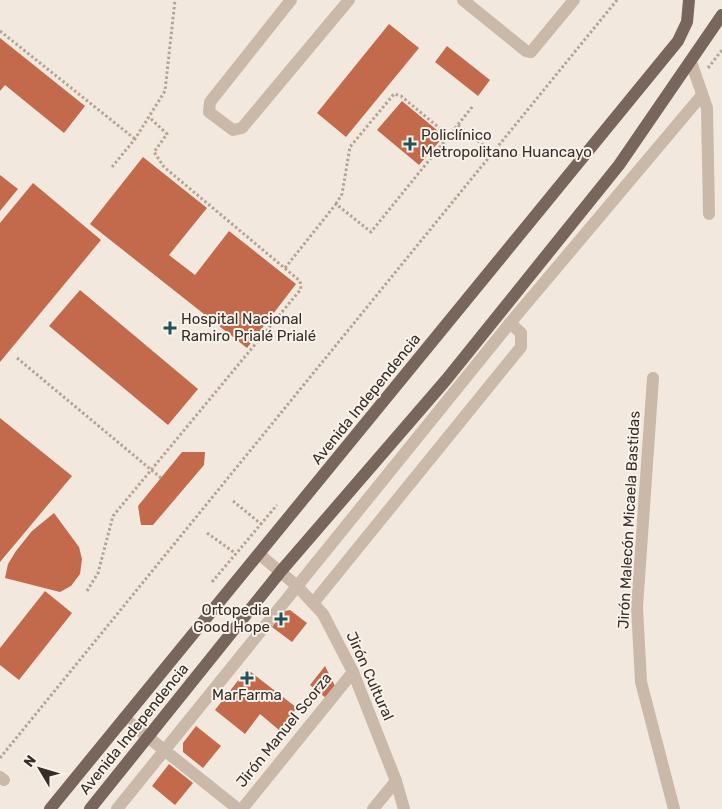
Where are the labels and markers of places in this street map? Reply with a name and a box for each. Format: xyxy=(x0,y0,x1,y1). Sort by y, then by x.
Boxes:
place label: Policlínico Metropolitano Huancayo xyxy=(421,126,592,161)
marker: Policlínico Metropolitano Huancayo xyxy=(403,137,417,151)
place label: Hospital Nacional Ramiro Prialé Prialé xyxy=(181,310,316,345)
marker: Hospital Nacional Ramiro Prialé Prialé xyxy=(163,321,177,335)
place label: Ortopedia Good Hope xyxy=(193,601,270,636)
marker: Ortopedia Good Hope xyxy=(274,612,288,626)
marker: MarFarma xyxy=(241,672,253,684)
place label: MarFarma xyxy=(212,686,282,704)

